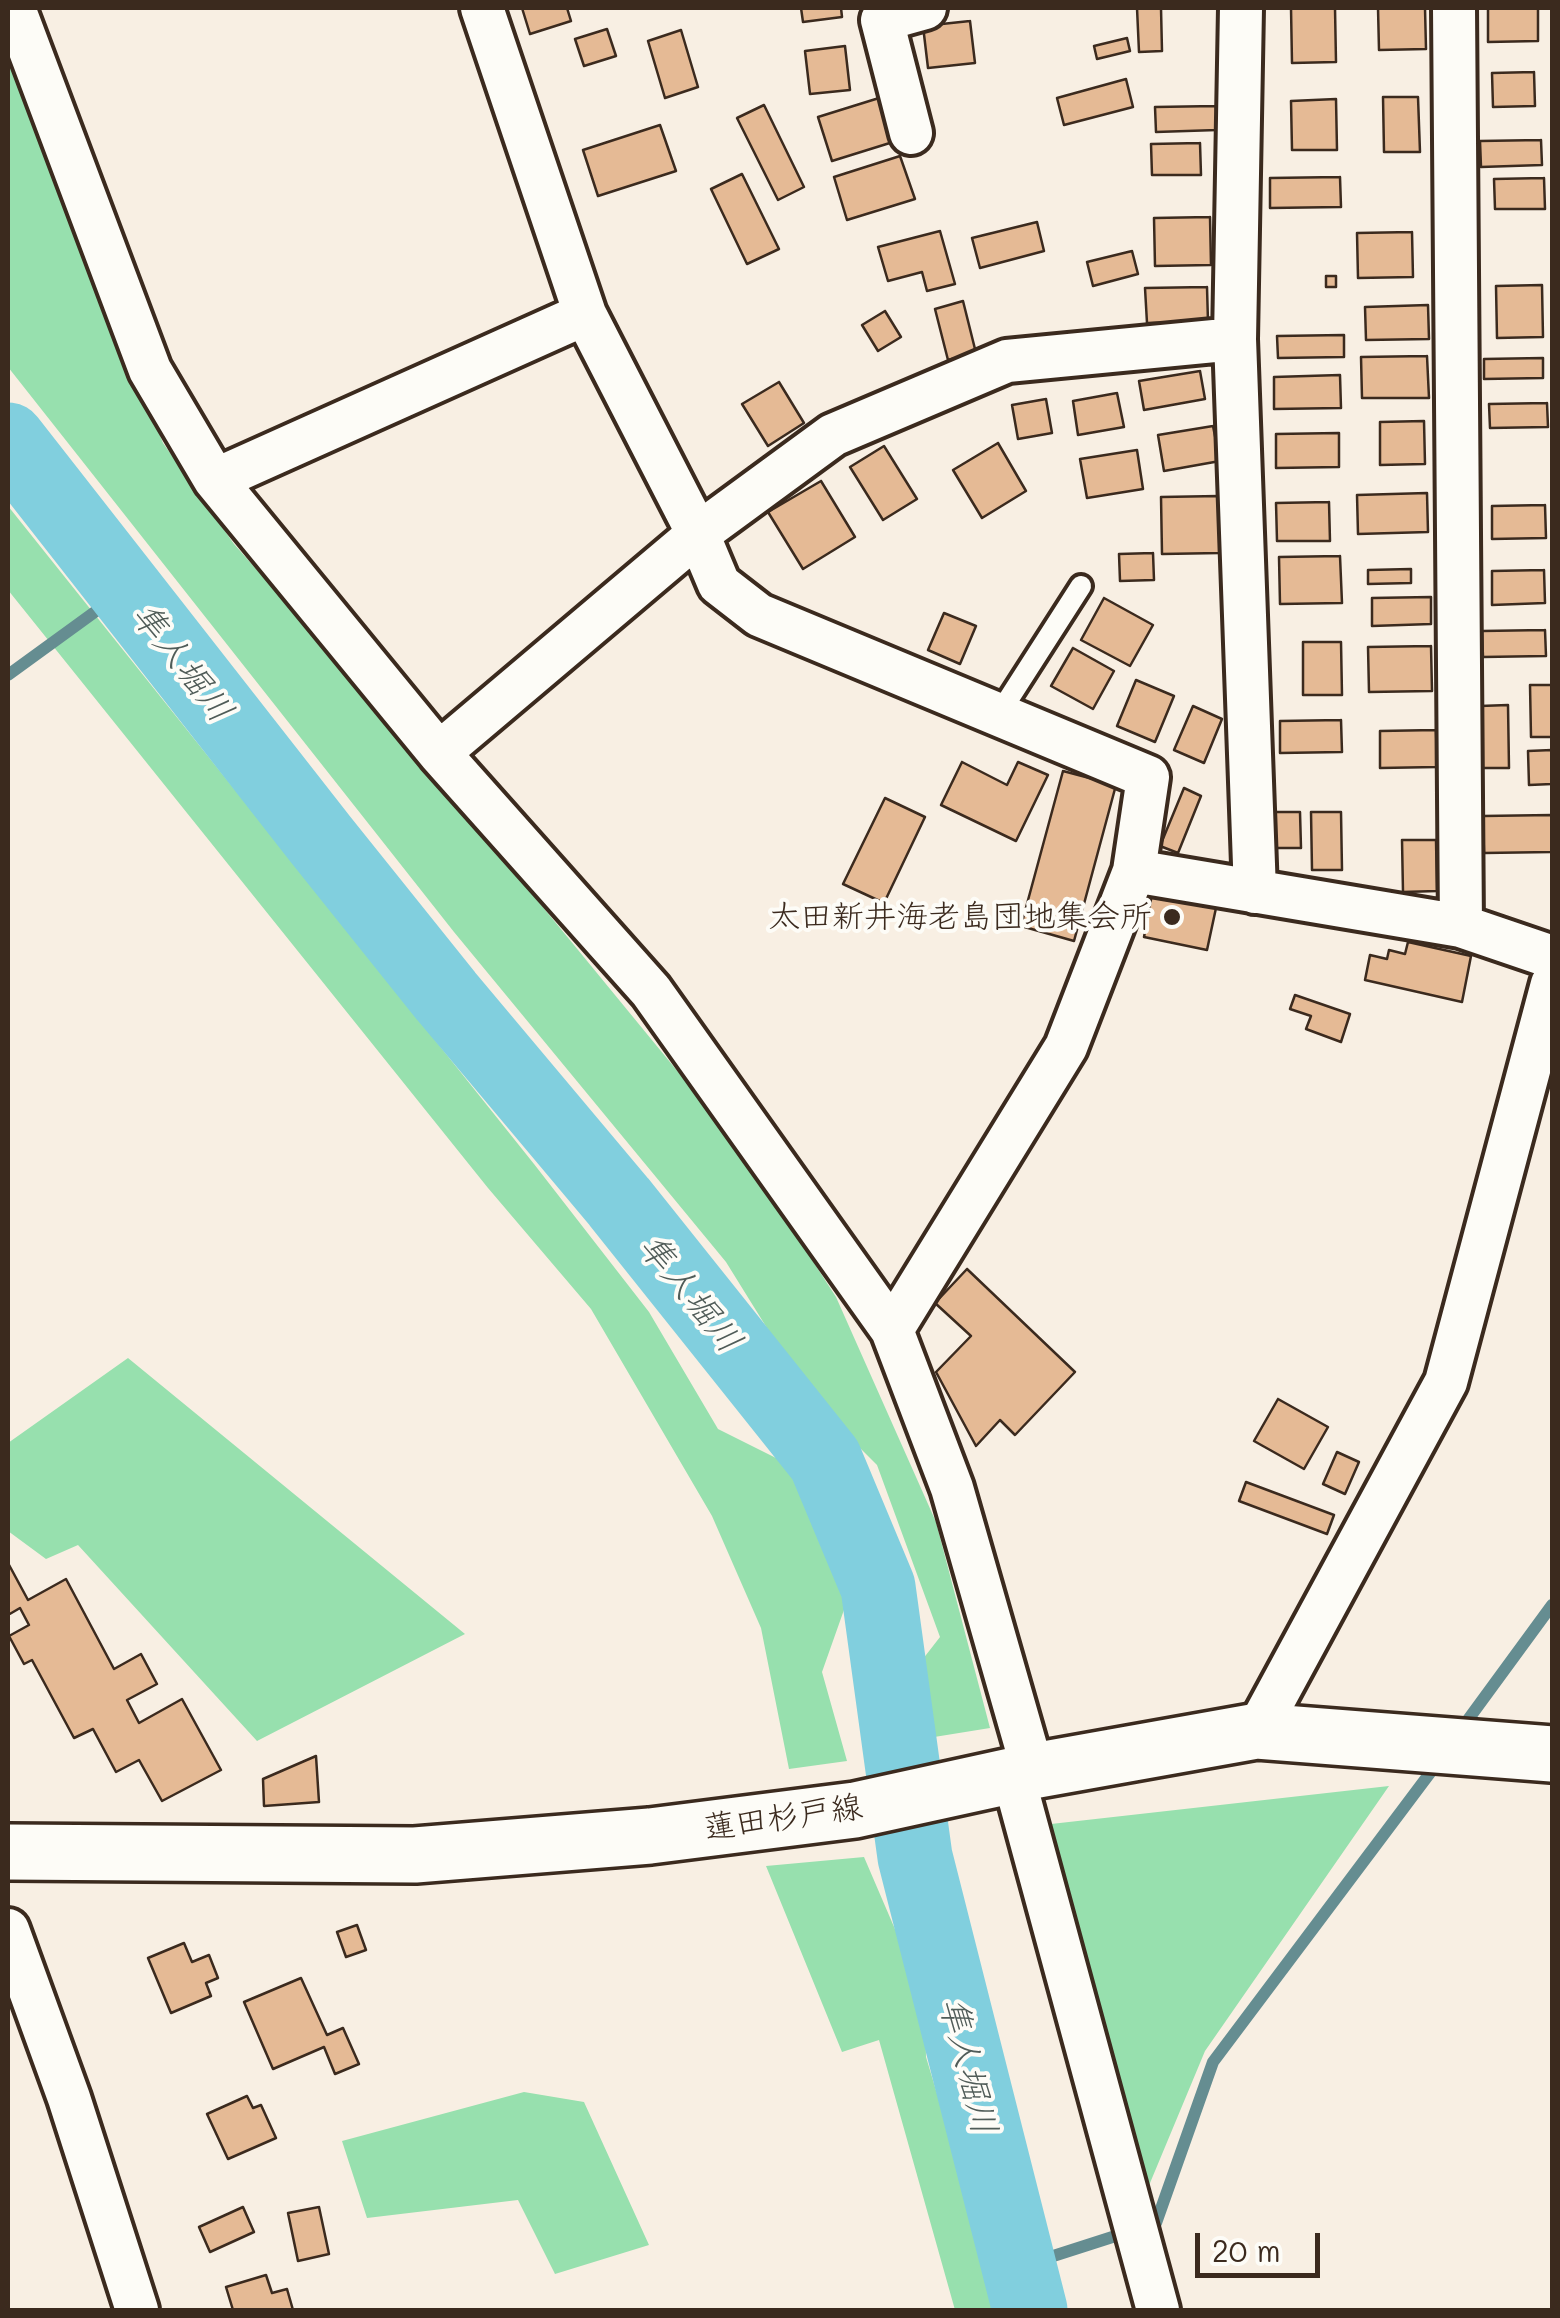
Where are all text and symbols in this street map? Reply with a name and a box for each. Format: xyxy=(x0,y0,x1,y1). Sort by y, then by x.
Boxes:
water label: 隼人堀川 xyxy=(122,595,242,731)
place label: 太田新井海老島団地集会所 xyxy=(768,898,1152,936)
marker: 太田新井海老島団地集会所 xyxy=(1161,906,1183,928)
water label: 隼人堀川 xyxy=(630,1226,750,1362)
street label: 蓮田杉戸線 xyxy=(701,1788,865,1848)
water label: 隼人堀川 xyxy=(931,1993,1005,2139)
scale bar xyxy=(1200,2213,1325,2275)
text: 20 m xyxy=(1212,2230,1281,2270)

